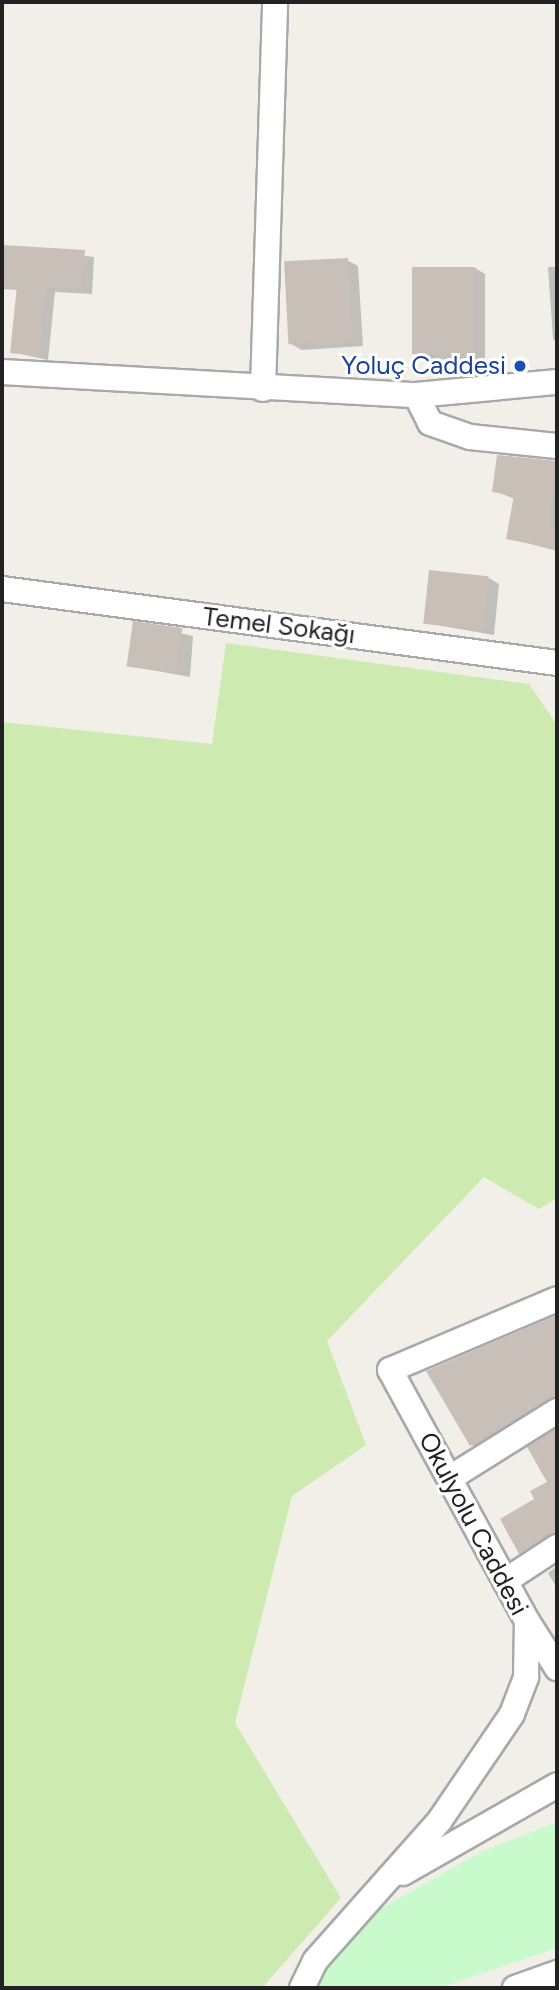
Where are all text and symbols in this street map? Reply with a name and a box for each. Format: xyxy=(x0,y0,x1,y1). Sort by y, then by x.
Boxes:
place label: Yoluç Caddesi xyxy=(341,350,506,382)
marker: Yoluç Caddesi xyxy=(512,358,528,374)
street label: Temel Sokağı xyxy=(201,601,357,651)
street label: Okulyolu Caddesi xyxy=(412,1427,534,1621)

